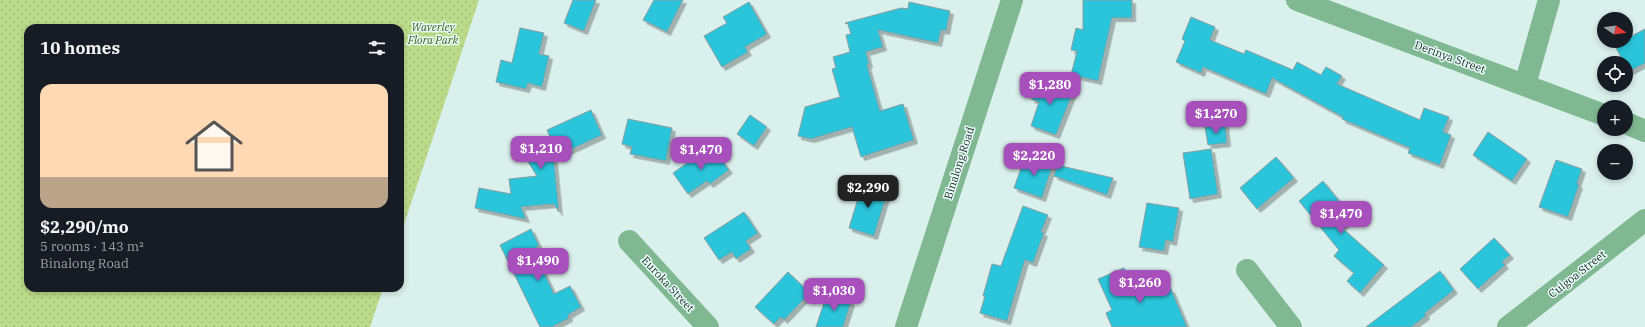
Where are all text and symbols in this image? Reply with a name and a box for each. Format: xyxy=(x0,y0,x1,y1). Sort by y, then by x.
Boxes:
north arrow xyxy=(1597,12,1633,48)
map controls xyxy=(1597,12,1633,180)
park label: Waverley Flora Park xyxy=(407,20,458,47)
text: 10 homes xyxy=(40,37,120,59)
icon: filters xyxy=(366,37,388,59)
street label: Derinya Street xyxy=(1413,38,1487,76)
button: locate xyxy=(1597,56,1633,92)
pin: $1,280 xyxy=(1017,72,1083,106)
text: $1,280 xyxy=(1029,76,1071,93)
button: + xyxy=(1597,100,1633,136)
pin: $1,270 xyxy=(1183,101,1249,135)
text: $1,270 xyxy=(1195,105,1237,122)
icon: home xyxy=(178,110,250,182)
street label: Binalong Road xyxy=(941,125,977,201)
pin: $1,210 xyxy=(508,136,574,170)
pin: $1,470 xyxy=(668,137,734,171)
text: $1,210 xyxy=(520,140,562,157)
text: $1,470 xyxy=(680,141,722,158)
pin: $2,220 xyxy=(1001,143,1067,177)
button: − xyxy=(1597,144,1633,180)
text: $2,220 xyxy=(1013,147,1055,164)
pin: $2,290 xyxy=(835,175,901,209)
text: $2,290 xyxy=(847,179,889,196)
pin: $1,470 xyxy=(1308,201,1374,235)
text: $1,470 xyxy=(1320,205,1362,222)
text: $2,290/mo xyxy=(40,216,129,238)
text: 5 rooms · 143 m² xyxy=(40,238,144,255)
street label: Culgoa Street xyxy=(1546,247,1609,301)
pin: $1,490 xyxy=(505,248,571,282)
text: $1,490 xyxy=(517,252,559,269)
street label: Euroka Street xyxy=(639,253,697,315)
text: Binalong Road xyxy=(40,255,129,272)
pin: $1,260 xyxy=(1107,270,1173,304)
text: $1,260 xyxy=(1119,274,1161,291)
pin: $1,030 xyxy=(801,278,867,312)
text: $1,030 xyxy=(813,282,855,299)

